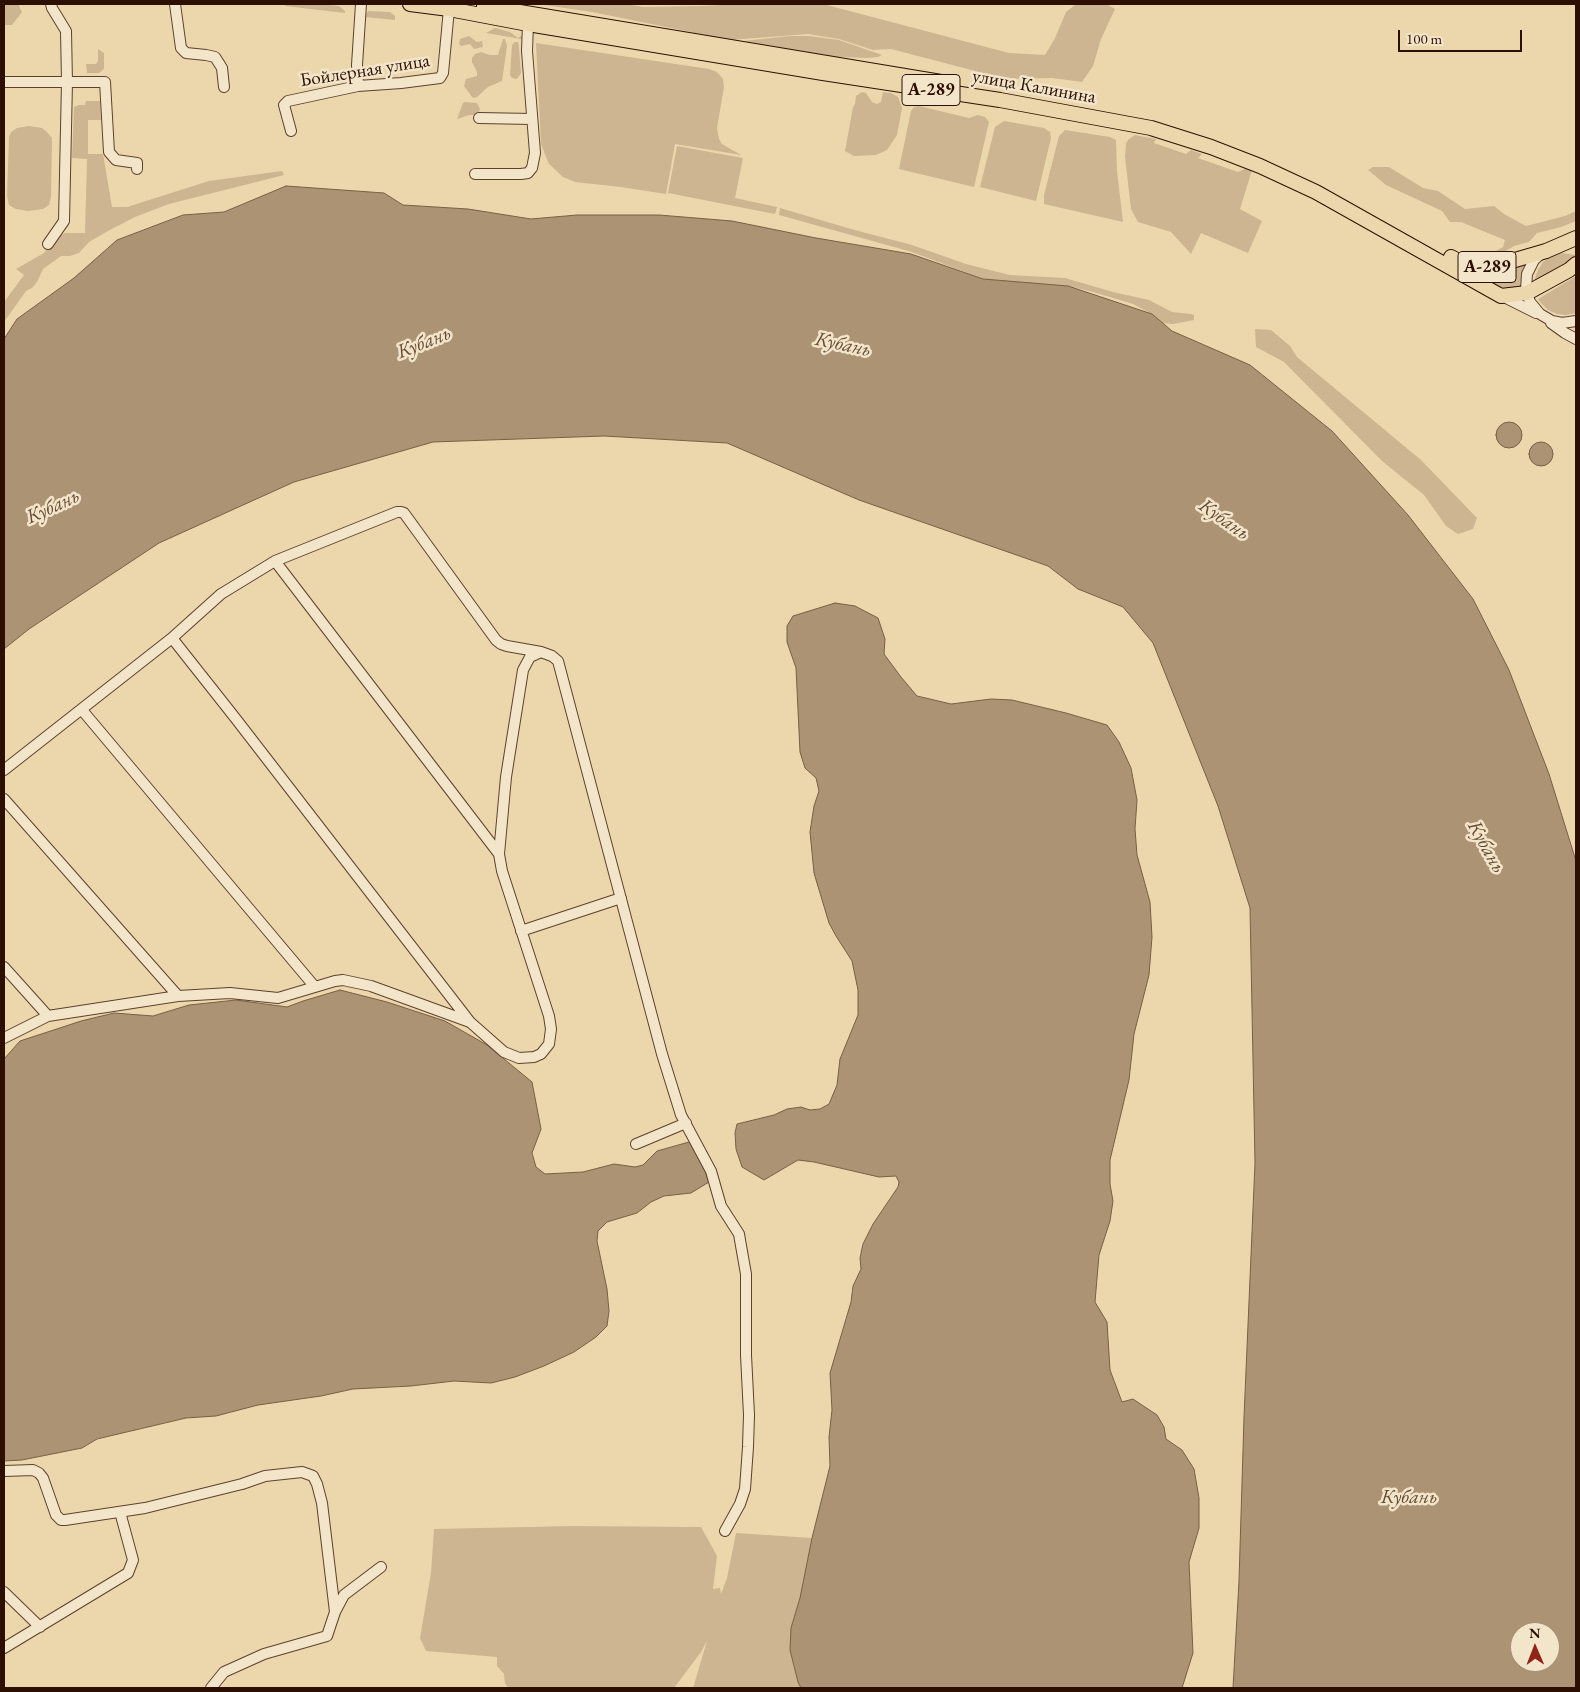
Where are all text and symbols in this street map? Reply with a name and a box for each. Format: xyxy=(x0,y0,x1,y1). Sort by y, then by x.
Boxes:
scale bar xyxy=(1400,20,1524,52)
text: 100 m xyxy=(1406,29,1442,48)
street label: Бойлерная улица xyxy=(298,49,432,93)
street label: улица Калинина xyxy=(971,65,1097,109)
road number: А-289 xyxy=(902,74,960,106)
road number: А-289 xyxy=(1458,252,1516,282)
water label: Кубань xyxy=(393,321,455,365)
water label: Кубань xyxy=(813,327,873,363)
water label: Кубань xyxy=(22,484,84,530)
water label: Кубань xyxy=(1194,494,1254,546)
water label: Кубань xyxy=(1462,817,1510,877)
water label: Кубань xyxy=(1381,1486,1437,1510)
north arrow xyxy=(1510,1622,1560,1672)
text: N xyxy=(1529,1624,1541,1642)

